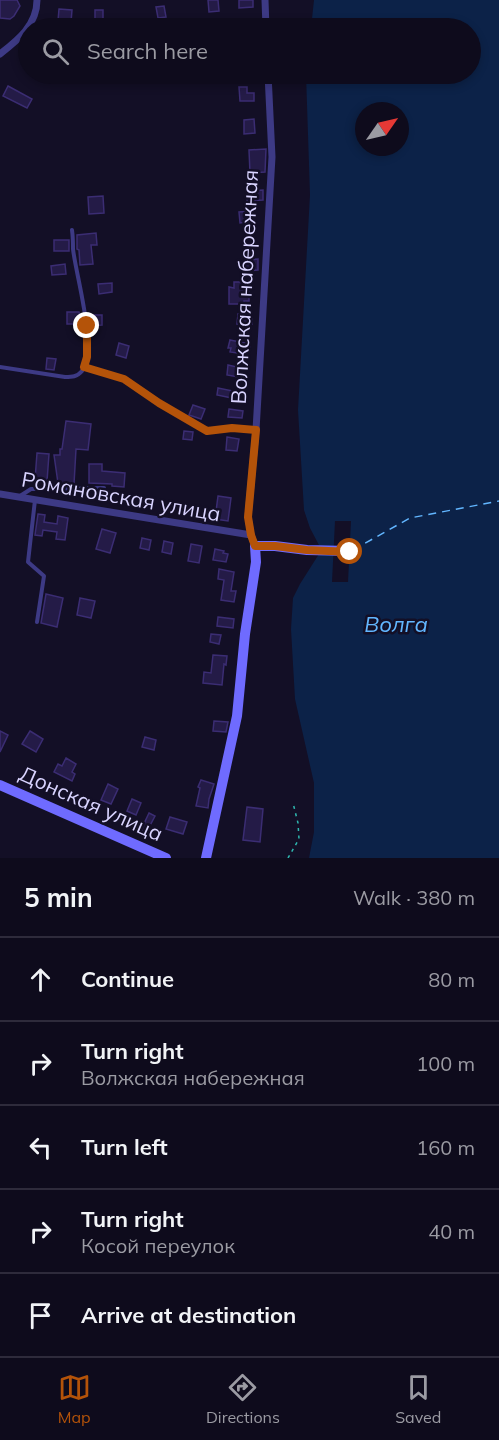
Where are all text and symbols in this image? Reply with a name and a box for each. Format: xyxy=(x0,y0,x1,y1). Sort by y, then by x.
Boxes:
search box xyxy=(18,18,481,84)
icon: search xyxy=(39,35,72,68)
text: Search here xyxy=(87,37,208,65)
north arrow xyxy=(355,102,409,156)
street label: Волжская набережная xyxy=(225,169,263,405)
route end xyxy=(73,312,99,338)
street label: Романовская улица xyxy=(20,466,223,526)
route start xyxy=(336,538,362,564)
water label: Волга xyxy=(364,610,428,638)
street label: Донская улица xyxy=(16,760,167,846)
text: 5 min xyxy=(24,881,93,914)
text: Walk · 380 m xyxy=(353,885,475,910)
icon: ahead xyxy=(24,963,57,996)
text: Continue xyxy=(81,965,174,993)
text: 80 m xyxy=(428,967,475,992)
text: Turn right xyxy=(81,1037,184,1065)
icon: right xyxy=(24,1047,57,1080)
text: 100 m xyxy=(416,1051,475,1076)
text: Волжская набережная xyxy=(81,1065,305,1090)
icon: left xyxy=(24,1131,57,1164)
text: Turn left xyxy=(81,1133,168,1161)
text: 160 m xyxy=(416,1135,475,1160)
text: Turn right xyxy=(81,1205,184,1233)
icon: right xyxy=(24,1215,57,1248)
text: 40 m xyxy=(428,1219,475,1244)
text: Косой переулок xyxy=(81,1233,235,1258)
icon: arrive xyxy=(24,1299,57,1332)
text: Arrive at destination xyxy=(81,1301,296,1329)
tab: Map xyxy=(58,1371,91,1427)
tab: Directions xyxy=(206,1371,280,1427)
tab: Saved xyxy=(395,1371,441,1427)

